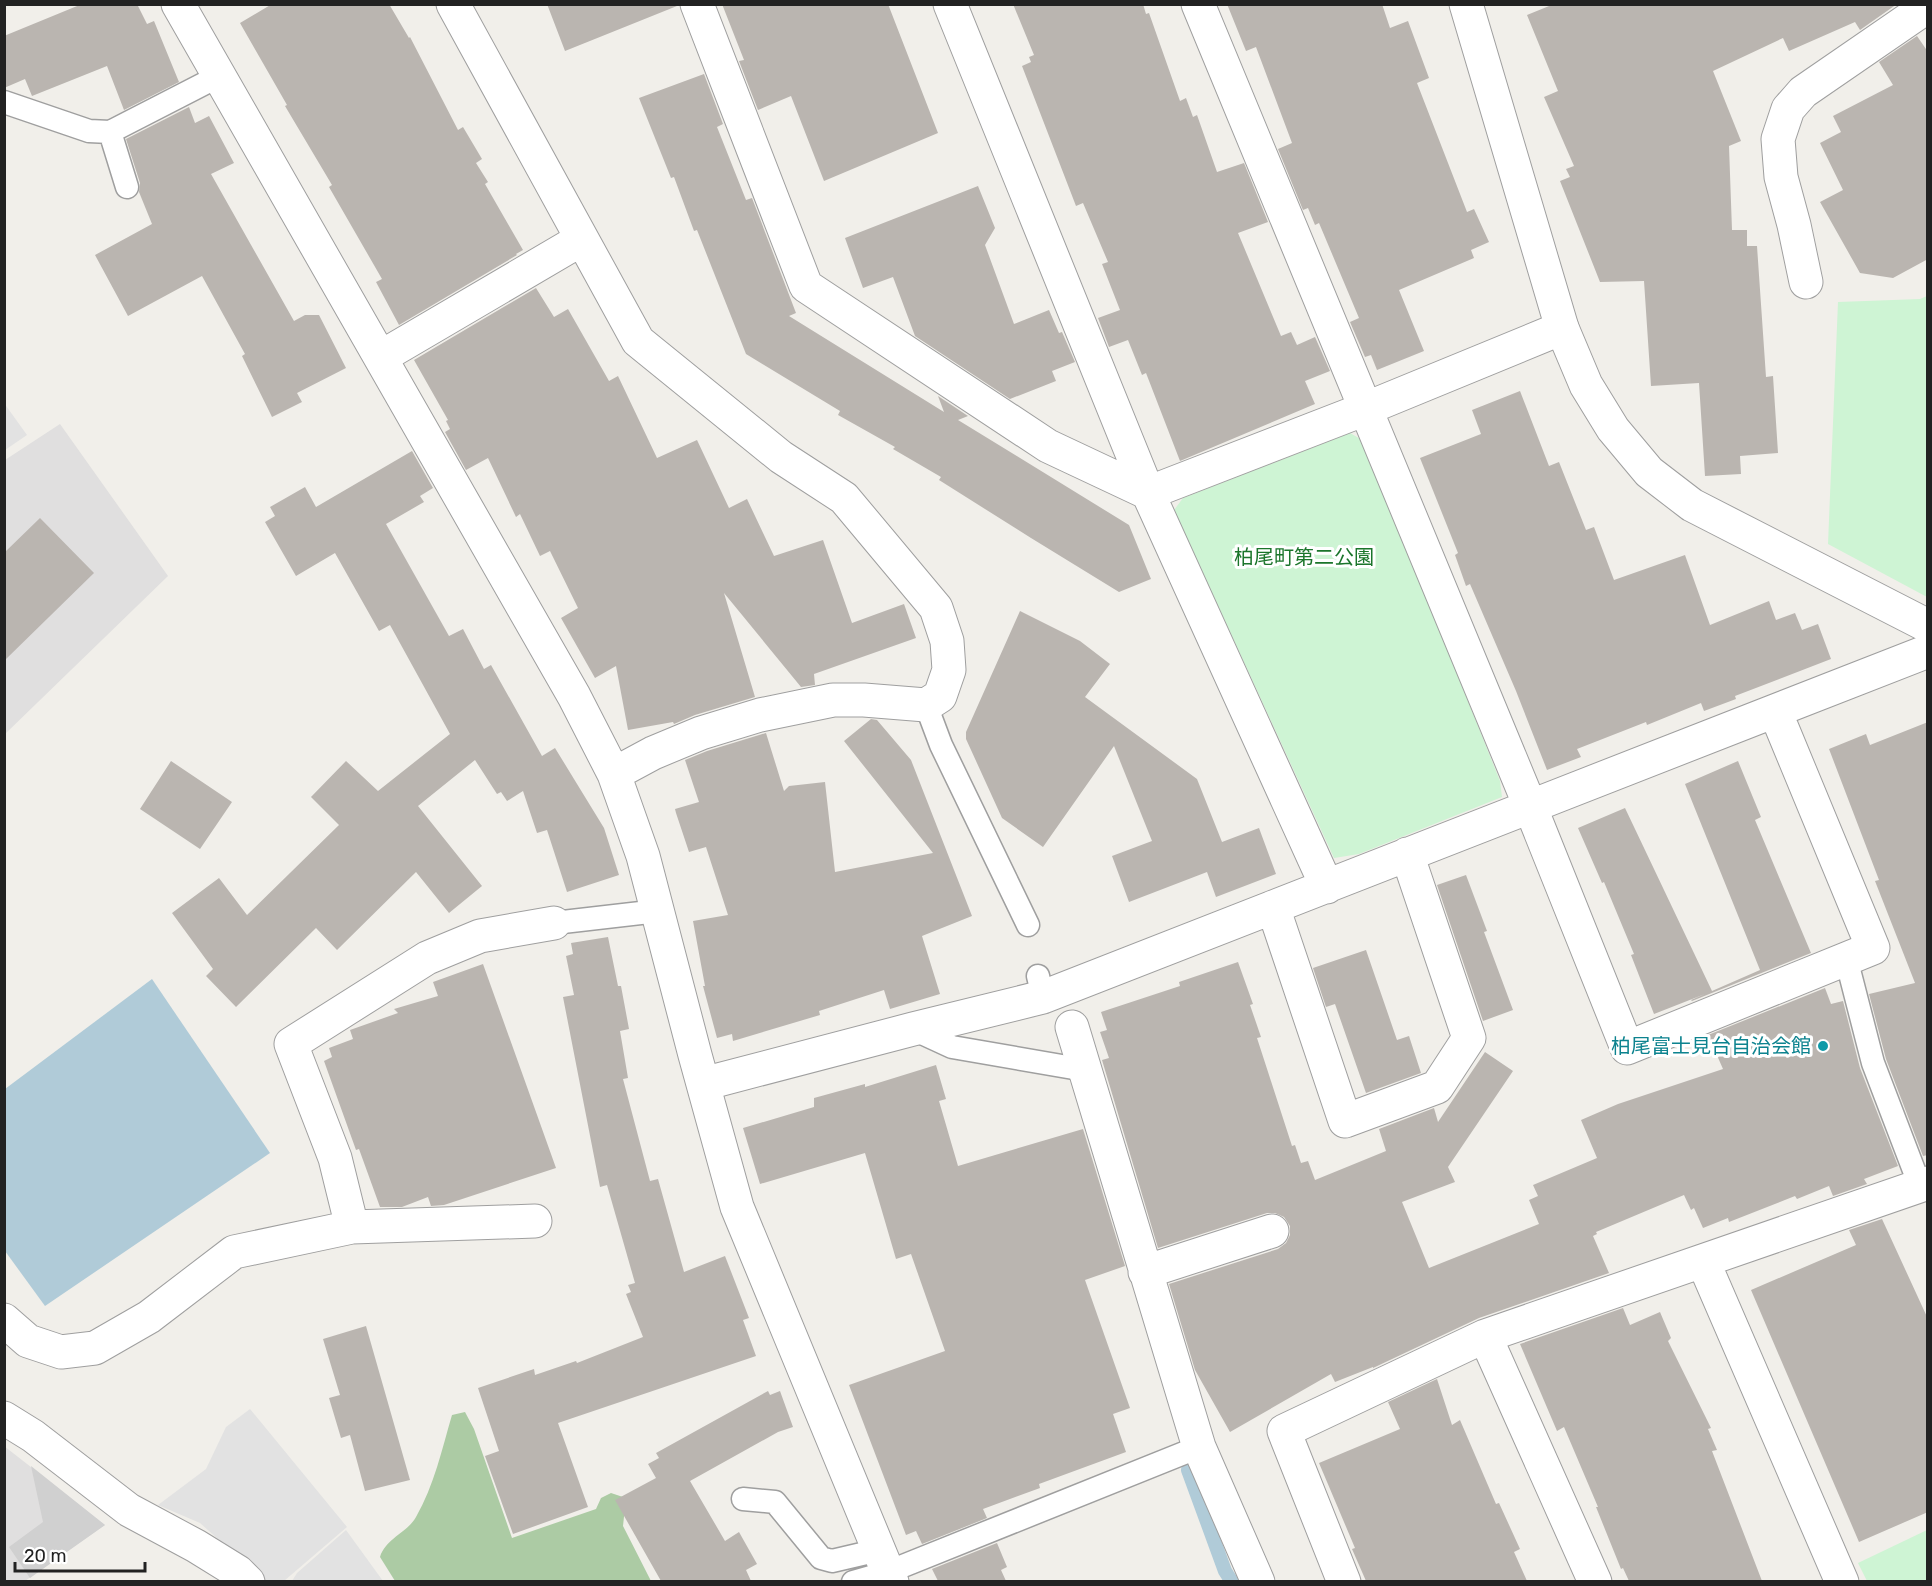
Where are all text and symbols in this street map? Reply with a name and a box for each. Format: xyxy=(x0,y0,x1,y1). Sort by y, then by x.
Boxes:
park label: 柏尾町第二公園 xyxy=(1234,545,1374,569)
place label: 柏尾富士見台自治会館 xyxy=(1611,1034,1811,1058)
marker: 柏尾富士見台自治会館 xyxy=(1816,1039,1830,1053)
scale bar xyxy=(15,1535,146,1573)
text: 20 m xyxy=(24,1545,66,1567)

